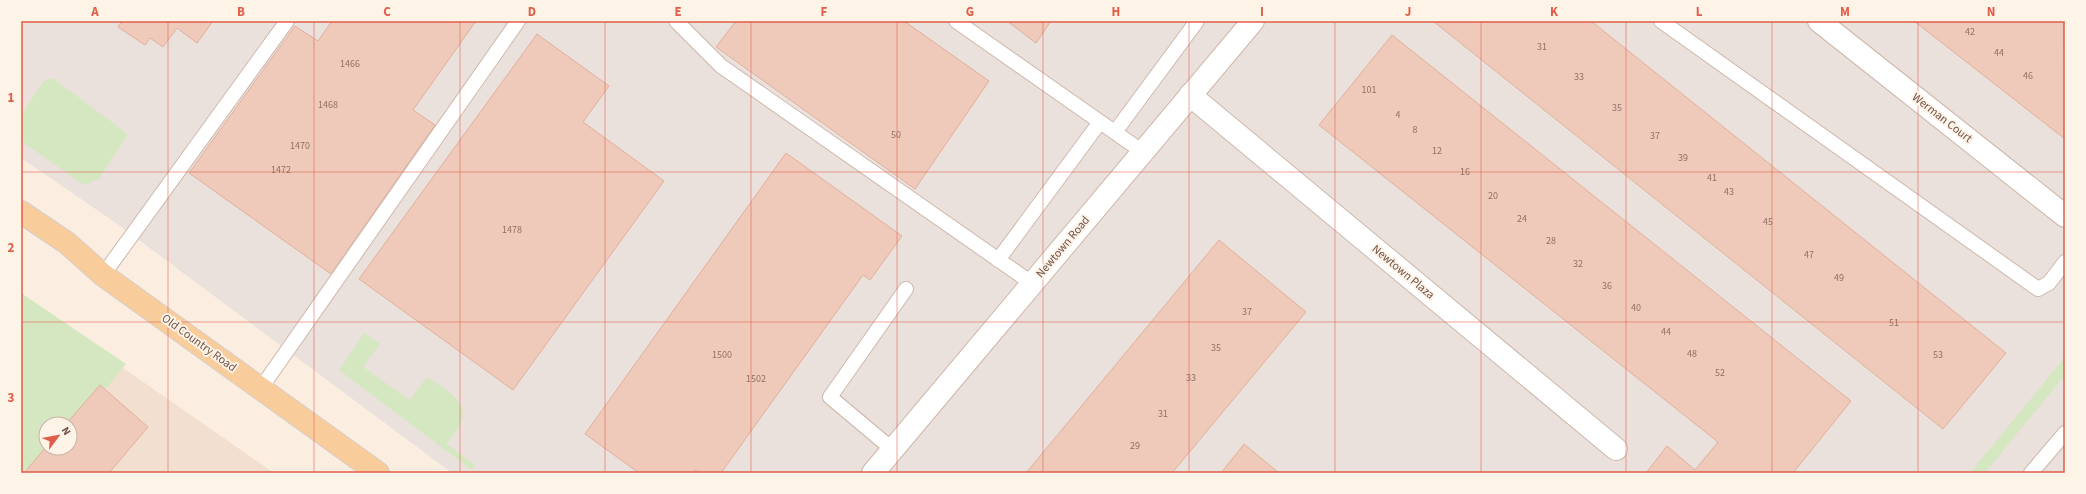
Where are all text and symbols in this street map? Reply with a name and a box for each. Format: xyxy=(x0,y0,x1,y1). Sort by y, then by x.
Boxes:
text: A xyxy=(90,3,99,21)
text: B xyxy=(237,3,245,21)
text: C xyxy=(383,3,391,21)
text: D xyxy=(528,3,536,21)
text: E xyxy=(674,3,682,21)
text: F xyxy=(821,3,828,21)
text: G xyxy=(966,3,974,21)
text: H xyxy=(1112,3,1120,21)
text: I xyxy=(1260,3,1264,21)
text: J xyxy=(1405,3,1411,21)
text: K xyxy=(1550,3,1559,21)
text: L xyxy=(1696,3,1703,21)
text: M xyxy=(1840,3,1850,21)
text: N xyxy=(1987,3,1995,21)
house number: 42 xyxy=(1965,25,1975,39)
house number: 31 xyxy=(1537,40,1547,54)
house number: 44 xyxy=(1994,46,2004,60)
house number: 1466 xyxy=(340,57,360,71)
house number: 46 xyxy=(2023,69,2033,83)
house number: 33 xyxy=(1574,70,1584,84)
house number: 101 xyxy=(1362,83,1376,97)
text: 1 xyxy=(8,89,15,107)
street label: Werman Court xyxy=(1908,89,1976,147)
house number: 1468 xyxy=(318,98,338,112)
house number: 35 xyxy=(1612,101,1622,115)
house number: 4 xyxy=(1396,108,1401,122)
house number: 8 xyxy=(1413,123,1418,137)
house number: 50 xyxy=(891,128,901,142)
house number: 37 xyxy=(1650,129,1660,143)
house number: 1470 xyxy=(290,139,310,153)
house number: 12 xyxy=(1432,144,1442,158)
house number: 39 xyxy=(1678,151,1688,165)
house number: 1472 xyxy=(271,163,291,177)
house number: 16 xyxy=(1460,165,1470,179)
house number: 41 xyxy=(1707,171,1717,185)
house number: 43 xyxy=(1724,185,1734,199)
house number: 20 xyxy=(1488,189,1498,203)
street label: Newtown Road xyxy=(1032,212,1094,282)
house number: 24 xyxy=(1517,212,1527,226)
house number: 45 xyxy=(1763,215,1773,229)
house number: 1478 xyxy=(502,223,522,237)
house number: 28 xyxy=(1546,234,1556,248)
text: 2 xyxy=(8,239,15,257)
street label: Newtown Plaza xyxy=(1368,241,1438,303)
house number: 47 xyxy=(1804,248,1814,262)
house number: 32 xyxy=(1573,257,1583,271)
house number: 49 xyxy=(1834,271,1844,285)
house number: 36 xyxy=(1602,279,1612,293)
house number: 40 xyxy=(1631,301,1641,315)
house number: 37 xyxy=(1242,305,1252,319)
street label: Old Country Road xyxy=(158,310,240,376)
house number: 51 xyxy=(1889,316,1899,330)
house number: 44 xyxy=(1661,325,1671,339)
house number: 35 xyxy=(1211,341,1221,355)
house number: 48 xyxy=(1687,347,1697,361)
house number: 1500 xyxy=(712,348,732,362)
house number: 53 xyxy=(1933,348,1943,362)
house number: 52 xyxy=(1715,366,1725,380)
house number: 33 xyxy=(1186,371,1196,385)
house number: 1502 xyxy=(746,372,766,386)
text: 3 xyxy=(8,389,15,407)
house number: 31 xyxy=(1158,407,1168,421)
north arrow xyxy=(38,416,78,456)
text: N xyxy=(58,424,74,438)
house number: 29 xyxy=(1130,439,1140,453)

